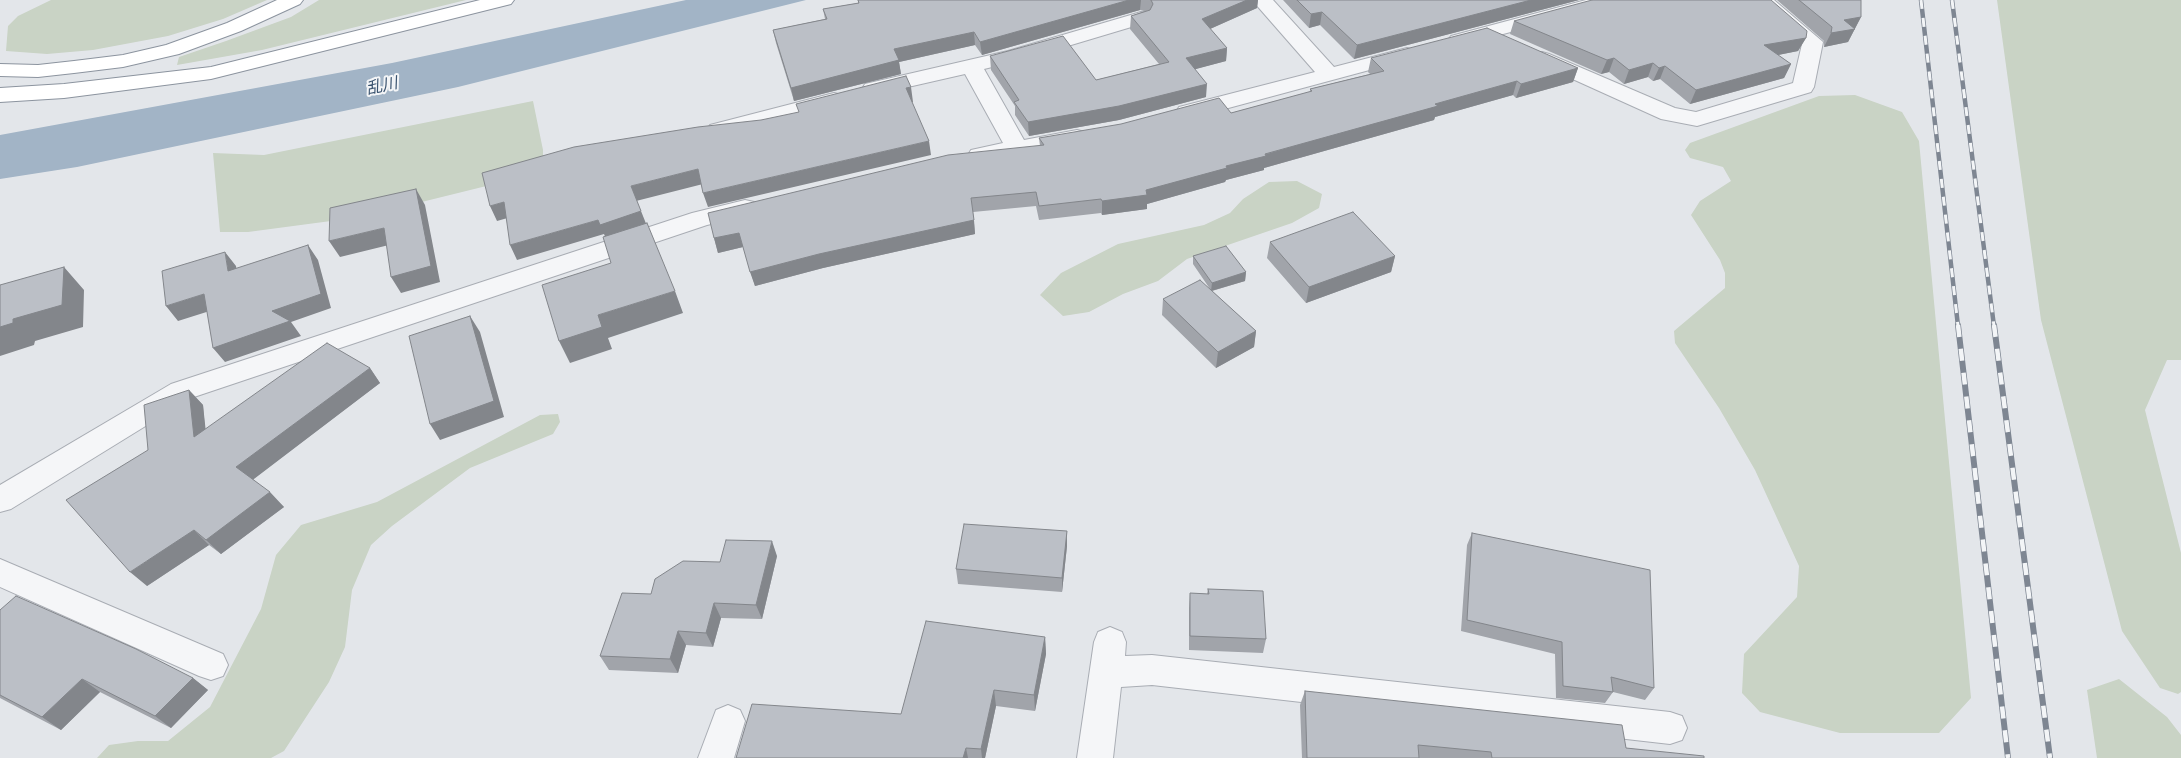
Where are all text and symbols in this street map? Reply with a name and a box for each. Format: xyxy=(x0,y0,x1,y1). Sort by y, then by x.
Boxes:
water label: 乱川 xyxy=(364,74,400,100)

